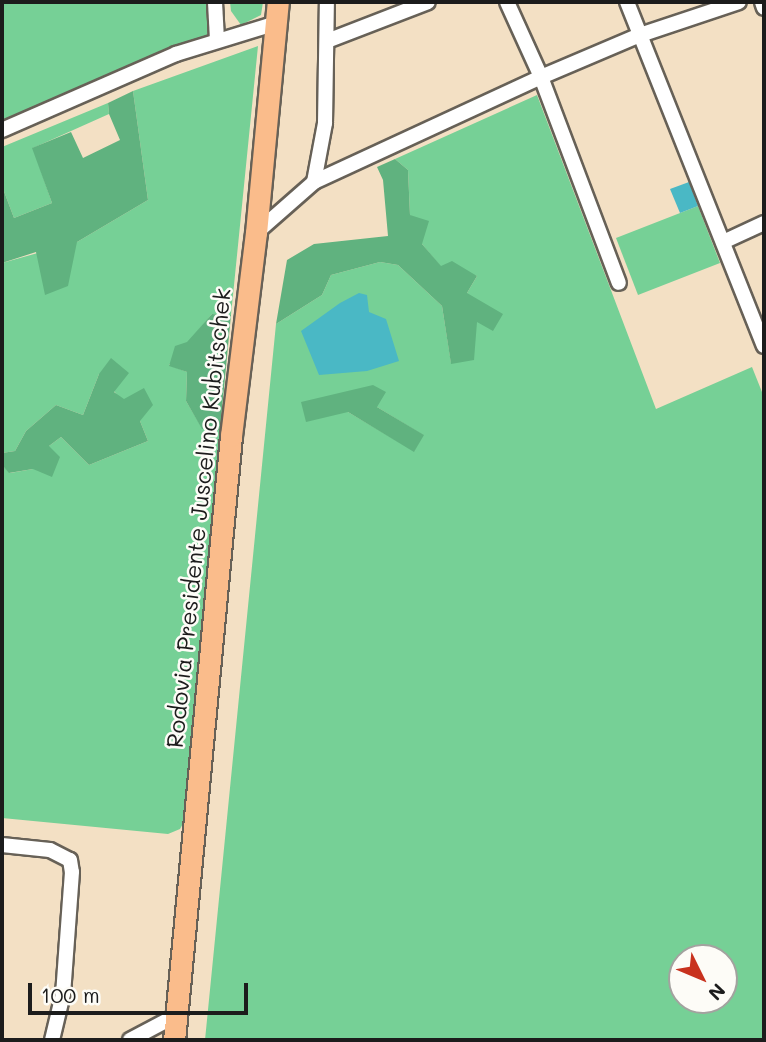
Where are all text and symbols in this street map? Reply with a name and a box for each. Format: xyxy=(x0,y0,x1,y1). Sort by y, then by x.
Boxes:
street label: Rodovia Presidente Juscelino Kubitschek xyxy=(160,287,236,749)
north arrow xyxy=(668,944,738,1014)
scale bar xyxy=(32,968,252,1012)
text: N xyxy=(703,978,731,1006)
text: 100 m xyxy=(41,981,100,1008)

